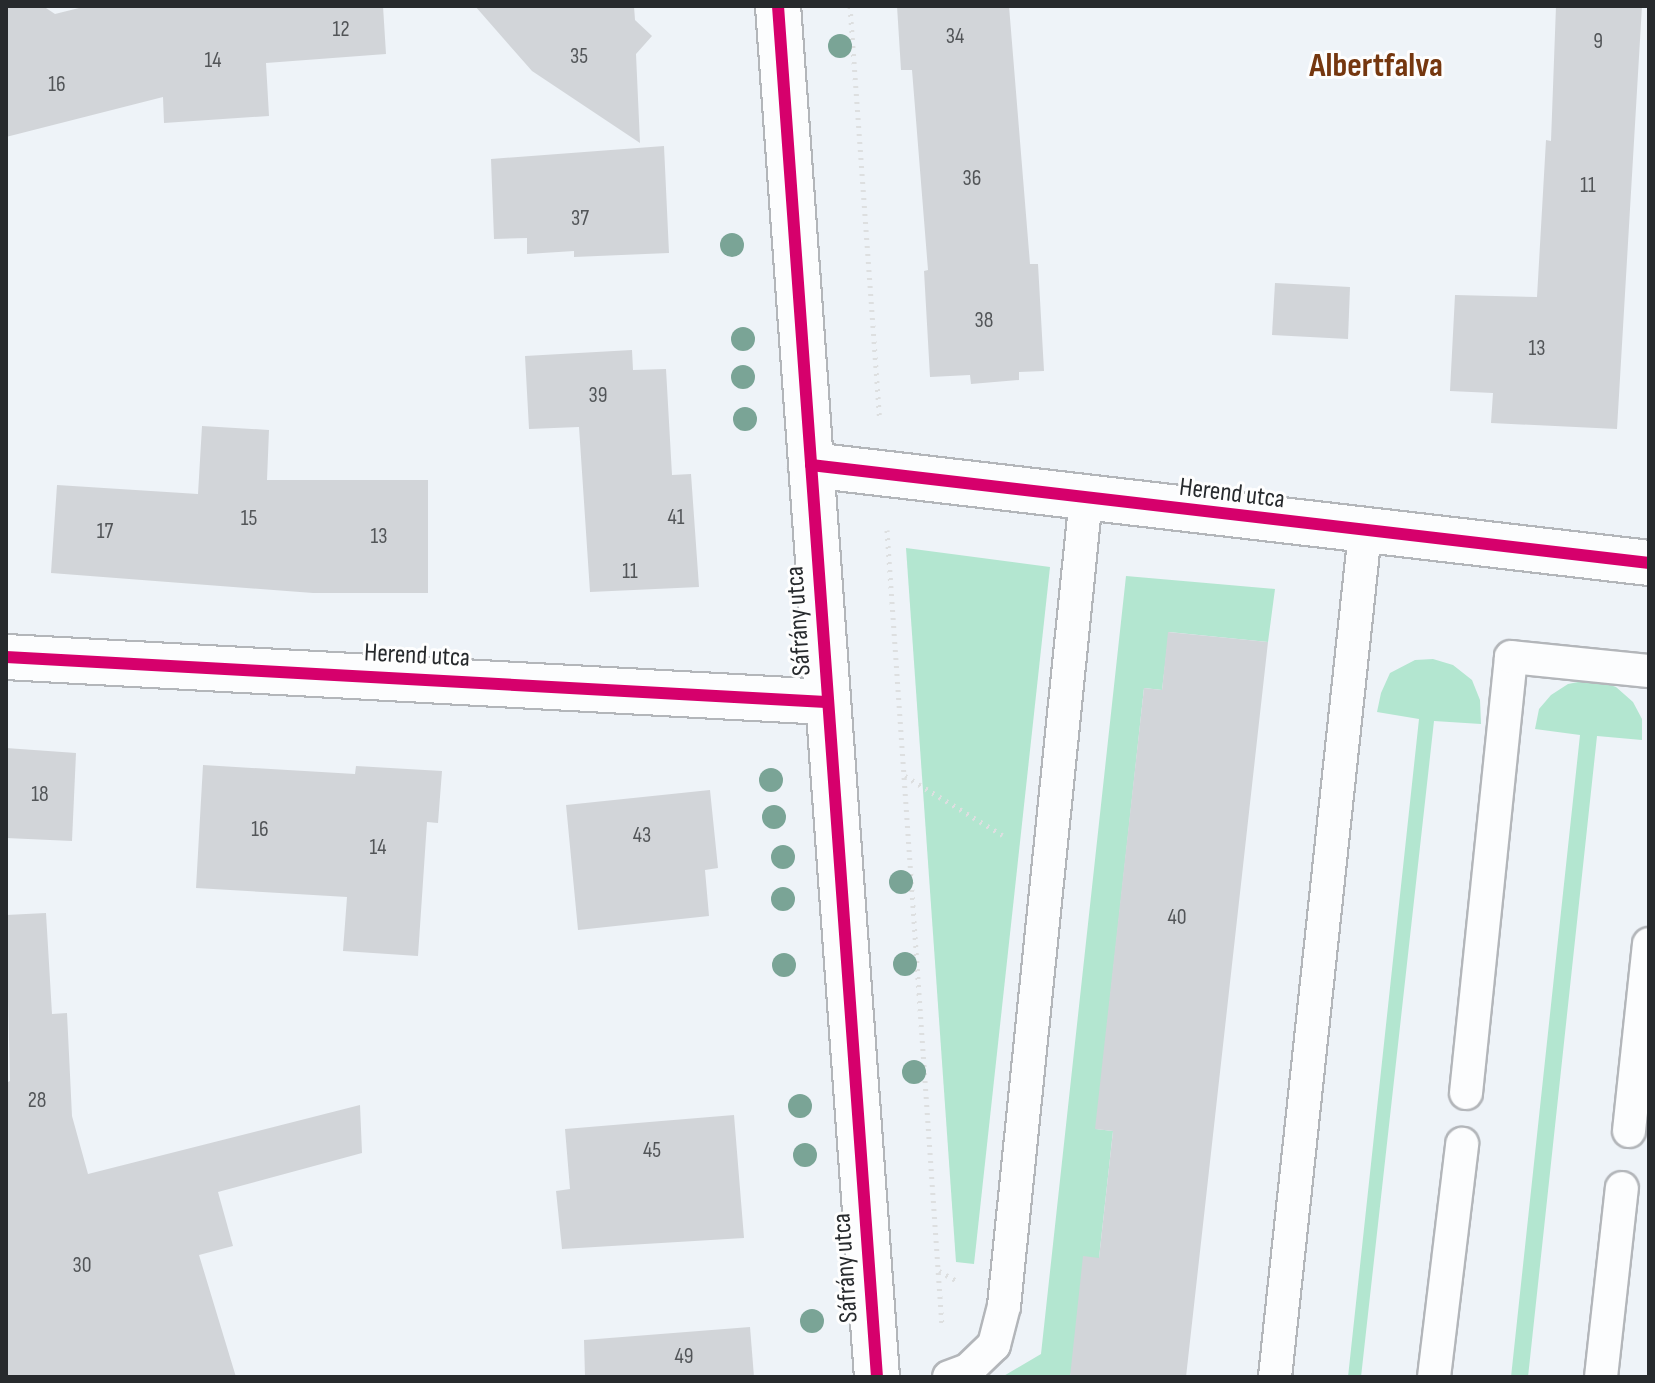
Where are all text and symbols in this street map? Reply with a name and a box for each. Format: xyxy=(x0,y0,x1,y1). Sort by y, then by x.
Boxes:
house number: 12 xyxy=(332,17,350,43)
house number: 34 xyxy=(946,24,964,50)
house number: 9 xyxy=(1593,29,1603,55)
house number: 35 xyxy=(570,44,588,70)
district label: Albertfalva xyxy=(1309,46,1443,86)
house number: 14 xyxy=(205,48,221,74)
house number: 16 xyxy=(48,72,66,98)
house number: 36 xyxy=(963,166,981,192)
house number: 11 xyxy=(1580,173,1596,199)
house number: 37 xyxy=(571,206,589,232)
house number: 38 xyxy=(975,308,993,334)
house number: 13 xyxy=(1529,336,1545,362)
house number: 39 xyxy=(589,383,607,409)
street label: Herend utca xyxy=(1178,472,1286,516)
house number: 41 xyxy=(668,505,684,531)
house number: 15 xyxy=(241,506,257,532)
house number: 17 xyxy=(97,519,113,545)
house number: 13 xyxy=(371,524,387,550)
house number: 11 xyxy=(622,559,638,585)
street label: Sáfrány utca xyxy=(780,565,818,677)
street label: Herend utca xyxy=(363,638,471,674)
house number: 18 xyxy=(31,782,49,808)
house number: 16 xyxy=(251,817,269,843)
house number: 43 xyxy=(633,823,651,849)
house number: 14 xyxy=(370,835,386,861)
house number: 40 xyxy=(1167,905,1187,931)
house number: 28 xyxy=(28,1088,46,1114)
house number: 45 xyxy=(643,1138,661,1164)
street label: Sáfrány utca xyxy=(827,1212,865,1324)
house number: 30 xyxy=(72,1253,92,1279)
house number: 49 xyxy=(675,1344,693,1370)

